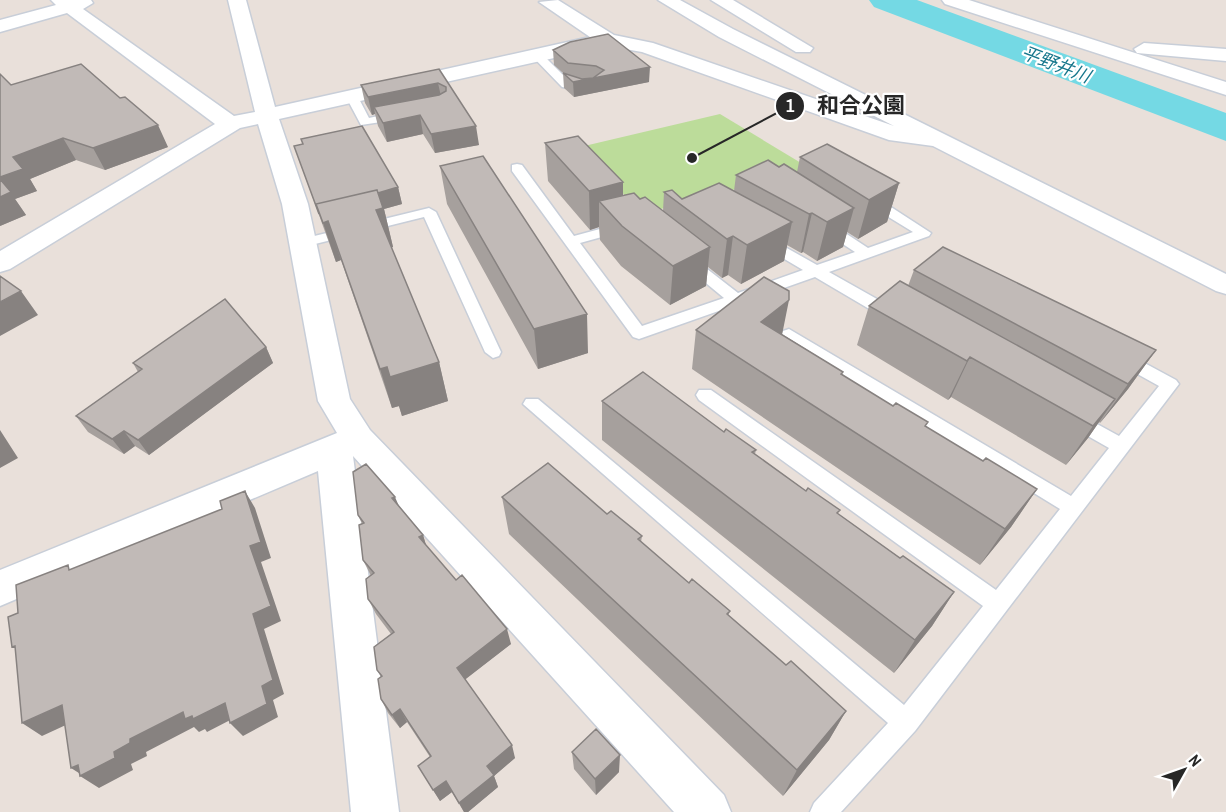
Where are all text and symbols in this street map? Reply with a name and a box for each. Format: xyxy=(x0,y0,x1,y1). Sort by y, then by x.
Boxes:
water label: 平野井川 xyxy=(1018,39,1096,89)
callout: 和合公園 xyxy=(775,86,917,126)
text: 和合公園 xyxy=(817,90,905,120)
text: 1 xyxy=(786,93,795,118)
north arrow xyxy=(1154,740,1214,800)
text: N xyxy=(1184,750,1207,771)

